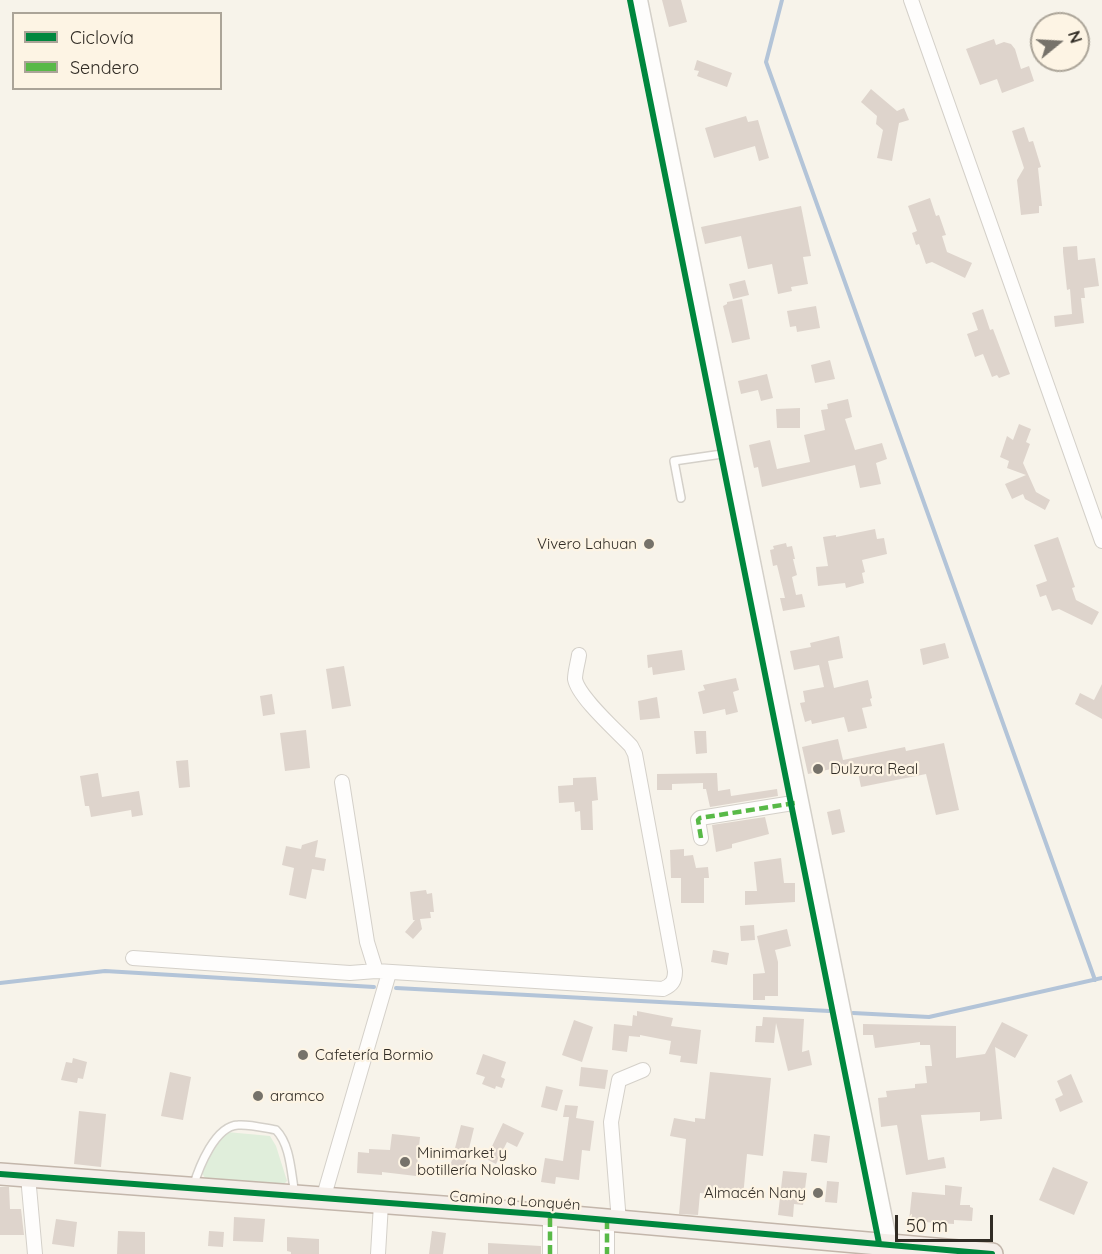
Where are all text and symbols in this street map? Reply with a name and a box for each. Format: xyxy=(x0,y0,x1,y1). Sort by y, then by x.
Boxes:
legend xyxy=(12,12,222,90)
north arrow xyxy=(1030,12,1090,72)
text: Ciclovía xyxy=(70,26,134,49)
text: N xyxy=(1064,28,1087,46)
text: Sendero xyxy=(70,56,139,79)
place label: Vivero Lahuan xyxy=(537,535,637,553)
marker: Vivero Lahuan xyxy=(642,537,656,551)
place label: Dulzura Real xyxy=(830,760,918,778)
marker: Dulzura Real xyxy=(811,762,825,776)
place label: Cafetería Bormio xyxy=(315,1046,433,1064)
marker: Cafetería Bormio xyxy=(296,1048,310,1062)
place label: aramco xyxy=(270,1087,324,1105)
marker: aramco xyxy=(251,1089,265,1103)
place label: Minimarket y botillería Nolasko xyxy=(417,1144,537,1179)
marker: Minimarket y botillería Nolasko xyxy=(398,1155,412,1169)
place label: Almacén Nany xyxy=(704,1184,806,1202)
marker: Almacén Nany xyxy=(811,1186,825,1200)
street label: Camino a Lonquén xyxy=(449,1187,581,1215)
scale bar xyxy=(898,1203,996,1241)
text: 50 m xyxy=(906,1214,948,1237)

